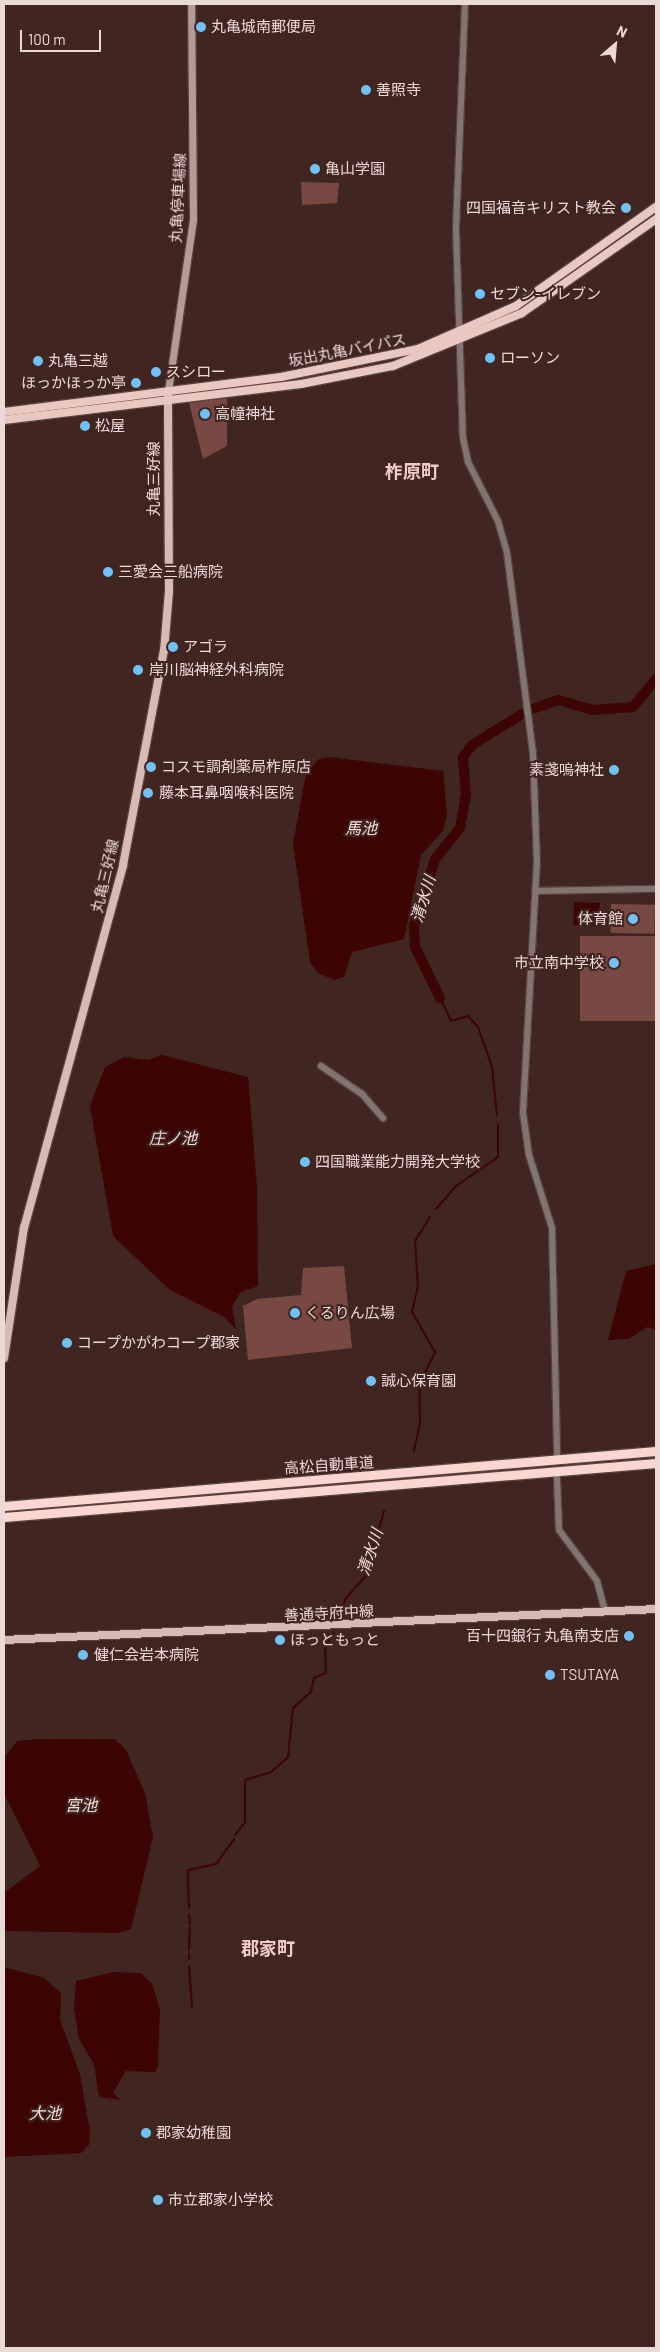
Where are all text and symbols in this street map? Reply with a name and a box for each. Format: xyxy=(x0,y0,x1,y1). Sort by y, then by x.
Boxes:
place label: 丸亀城南郵便局 xyxy=(211,18,316,36)
scale bar xyxy=(22,20,104,52)
north arrow xyxy=(590,20,640,70)
marker: 丸亀城南郵便局 xyxy=(195,21,207,33)
text: N xyxy=(614,22,630,41)
text: 100 m xyxy=(28,30,66,48)
place label: 善照寺 xyxy=(376,81,421,99)
marker: 善照寺 xyxy=(360,84,372,96)
street label: 丸亀停車場線 xyxy=(167,153,189,243)
place label: 亀山学園 xyxy=(325,160,385,178)
marker: 亀山学園 xyxy=(309,163,321,175)
place label: 四国福音キリスト教会 xyxy=(466,199,616,217)
marker: 四国福音キリスト教会 xyxy=(620,202,632,214)
place label: セブン-イレブン xyxy=(490,285,601,303)
marker: セブン-イレブン xyxy=(474,288,486,300)
street label: 坂出丸亀バイパス xyxy=(286,330,408,370)
place label: ローソン xyxy=(500,349,560,367)
place label: 丸亀三越 xyxy=(48,352,108,370)
marker: ローソン xyxy=(484,352,496,364)
marker: 丸亀三越 xyxy=(32,355,44,367)
place label: スシロー xyxy=(166,363,226,381)
marker: スシロー xyxy=(150,366,162,378)
place label: ほっかほっか亭 xyxy=(21,374,126,392)
marker: ほっかほっか亭 xyxy=(130,377,142,389)
place label: 高幢神社 xyxy=(215,405,275,423)
marker: 高幢神社 xyxy=(199,408,211,420)
place label: 松屋 xyxy=(95,417,125,435)
marker: 松屋 xyxy=(79,420,91,432)
street label: 丸亀三好線 xyxy=(145,442,163,516)
district label: 柞原町 xyxy=(385,460,439,482)
place label: 三愛会三船病院 xyxy=(118,563,223,581)
marker: 三愛会三船病院 xyxy=(102,566,114,578)
place label: アゴラ xyxy=(183,638,228,656)
marker: アゴラ xyxy=(167,641,179,653)
place label: 岸川脳神経外科病院 xyxy=(149,661,284,679)
marker: 岸川脳神経外科病院 xyxy=(131,663,145,677)
place label: コスモ調剤薬局柞原店 xyxy=(161,758,311,776)
marker: コスモ調剤薬局柞原店 xyxy=(145,761,157,773)
place label: 素戔嗚神社 xyxy=(529,761,604,779)
marker: 素戔嗚神社 xyxy=(608,764,620,776)
place label: 藤本耳鼻咽喉科医院 xyxy=(159,784,294,802)
marker: 藤本耳鼻咽喉科医院 xyxy=(141,786,155,800)
water label: 馬池 xyxy=(345,818,377,838)
street label: 丸亀三好線 xyxy=(88,837,122,915)
water label: 清水川 xyxy=(407,873,439,925)
place label: 体育館 xyxy=(578,910,623,928)
marker: 体育館 xyxy=(627,913,639,925)
place label: 市立南中学校 xyxy=(514,954,604,972)
marker: 市立南中学校 xyxy=(608,957,620,969)
water label: 庄ノ池 xyxy=(149,1128,197,1148)
place label: 四国職業能力開発大学校 xyxy=(315,1153,480,1171)
marker: 四国職業能力開発大学校 xyxy=(299,1156,311,1168)
place label: くるりん広場 xyxy=(305,1304,395,1322)
marker: くるりん広場 xyxy=(289,1307,301,1319)
place label: コープかがわコープ郡家 xyxy=(77,1334,242,1352)
marker: コープかがわコープ郡家 xyxy=(61,1337,73,1349)
place label: 誠心保育園 xyxy=(381,1372,456,1390)
marker: 誠心保育園 xyxy=(365,1375,377,1387)
street label: 高松自動車道 xyxy=(283,1453,375,1477)
water label: 清水川 xyxy=(353,1526,387,1578)
street label: 善通寺府中線 xyxy=(284,1602,374,1624)
place label: 百十四銀行 丸亀南支店 xyxy=(466,1627,619,1645)
marker: 百十四銀行 丸亀南支店 xyxy=(623,1630,635,1642)
place label: ほっともっと xyxy=(290,1631,380,1649)
marker: ほっともっと xyxy=(274,1634,286,1646)
place label: 健仁会岩本病院 xyxy=(94,1646,199,1664)
marker: 健仁会岩本病院 xyxy=(76,1648,90,1662)
place label: TSUTAYA xyxy=(560,1666,619,1684)
marker: TSUTAYA xyxy=(544,1669,556,1681)
water label: 宮池 xyxy=(65,1795,97,1815)
district label: 郡家町 xyxy=(241,1937,295,1959)
water label: 大池 xyxy=(29,2103,61,2123)
place label: 郡家幼稚園 xyxy=(156,2124,231,2142)
marker: 郡家幼稚園 xyxy=(140,2127,152,2139)
place label: 市立郡家小学校 xyxy=(168,2191,273,2209)
marker: 市立郡家小学校 xyxy=(152,2194,164,2206)

